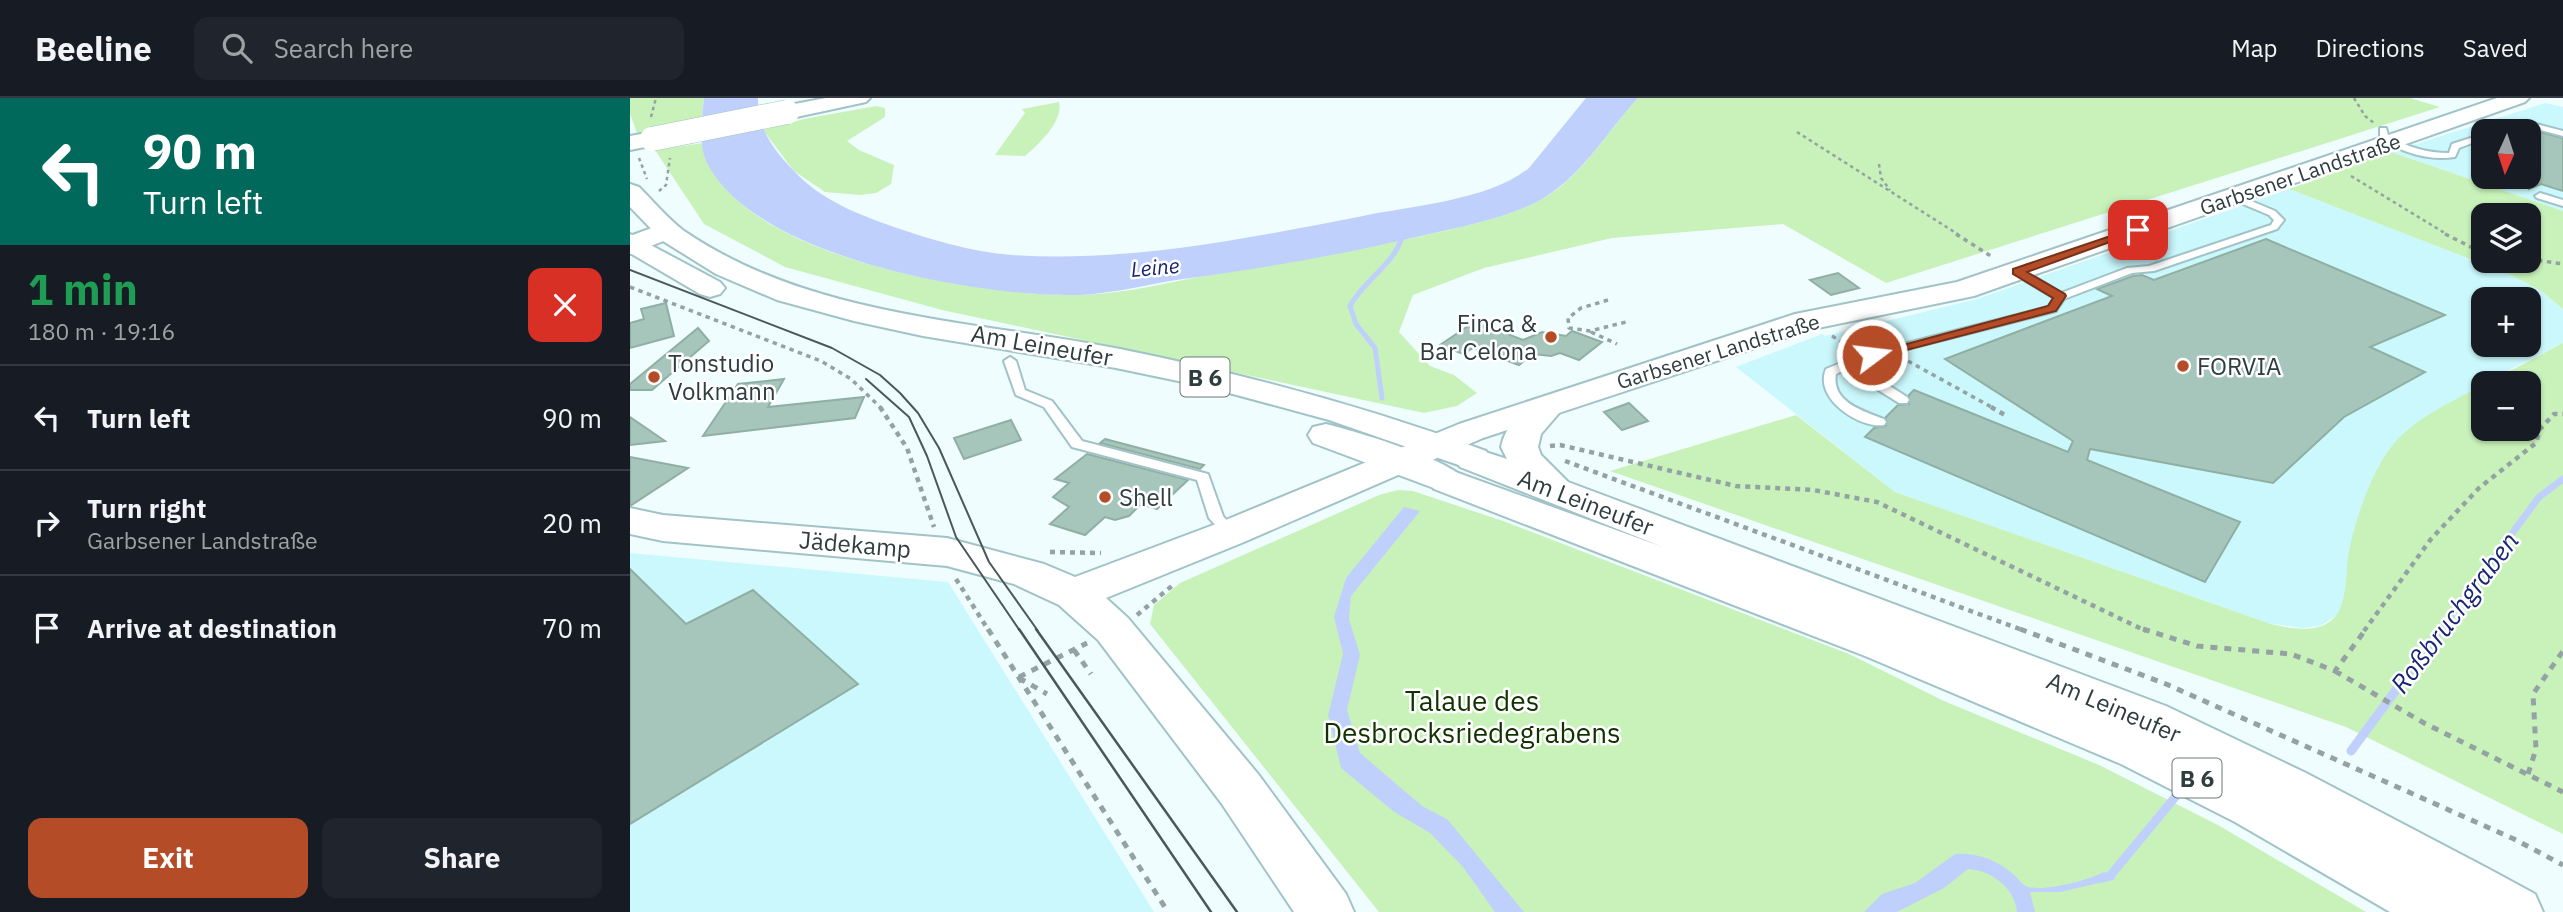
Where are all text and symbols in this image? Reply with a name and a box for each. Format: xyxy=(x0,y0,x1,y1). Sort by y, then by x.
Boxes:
search box xyxy=(194,17,684,80)
text: Beeline xyxy=(35,27,152,70)
icon: search xyxy=(218,29,256,67)
text: Search here xyxy=(274,31,413,65)
text: Map xyxy=(2231,32,2277,64)
text: Directions xyxy=(2315,32,2425,64)
text: Saved xyxy=(2463,32,2528,64)
text: 90 m xyxy=(143,119,257,182)
north arrow xyxy=(2471,119,2541,189)
map controls xyxy=(2471,119,2541,441)
icon: left xyxy=(28,126,119,217)
street label: Garbsener Landstraße xyxy=(2196,126,2404,222)
text: Turn left xyxy=(143,181,263,223)
pin xyxy=(2108,200,2168,260)
button: layers xyxy=(2471,203,2541,273)
icon: arrive xyxy=(2119,211,2157,249)
water label: Leine xyxy=(1130,251,1181,283)
text: 1 min xyxy=(28,262,138,317)
button: close xyxy=(528,268,602,342)
button: + xyxy=(2471,287,2541,357)
place label: Finca & Bar Celona xyxy=(1420,307,1537,367)
street label: Garbsener Landstraße xyxy=(1613,307,1823,395)
text: 180 m · 19:16 xyxy=(28,316,175,346)
street label: Am Leineufer xyxy=(969,317,1115,373)
position arrow xyxy=(1835,318,1909,392)
marker: Finca & Bar Celona xyxy=(1543,329,1559,345)
place label: Tonstudio Volkmann xyxy=(668,347,776,407)
place label: FORVIA xyxy=(2197,350,2281,382)
road number: B 6 xyxy=(1180,358,1230,396)
marker: FORVIA xyxy=(2175,358,2191,374)
marker: Tonstudio Volkmann xyxy=(646,369,662,385)
button: − xyxy=(2471,371,2541,441)
icon: left xyxy=(28,399,66,437)
text: Turn left xyxy=(87,401,190,435)
text: 90 m xyxy=(542,401,602,435)
street label: Am Leineufer xyxy=(1513,461,1659,543)
place label: Shell xyxy=(1119,481,1173,513)
marker: Shell xyxy=(1097,489,1113,505)
text: Turn right xyxy=(87,491,206,525)
icon: right xyxy=(28,504,66,542)
text: 20 m xyxy=(542,506,602,540)
street label: Jädekamp xyxy=(798,523,912,565)
text: Garbsener Landstraße xyxy=(87,525,318,555)
water label: Roßbruchgraben xyxy=(2382,525,2526,699)
icon: arrive xyxy=(28,609,66,647)
text: Arrive at destination xyxy=(87,611,337,645)
text: 70 m xyxy=(542,611,602,645)
street label: Am Leineufer xyxy=(2042,664,2186,750)
park label: Talaue des Desbrocksriedegrabens xyxy=(1323,682,1621,751)
road number: B 6 xyxy=(2172,758,2222,798)
button: Exit xyxy=(28,818,308,898)
button: Share xyxy=(322,818,602,898)

